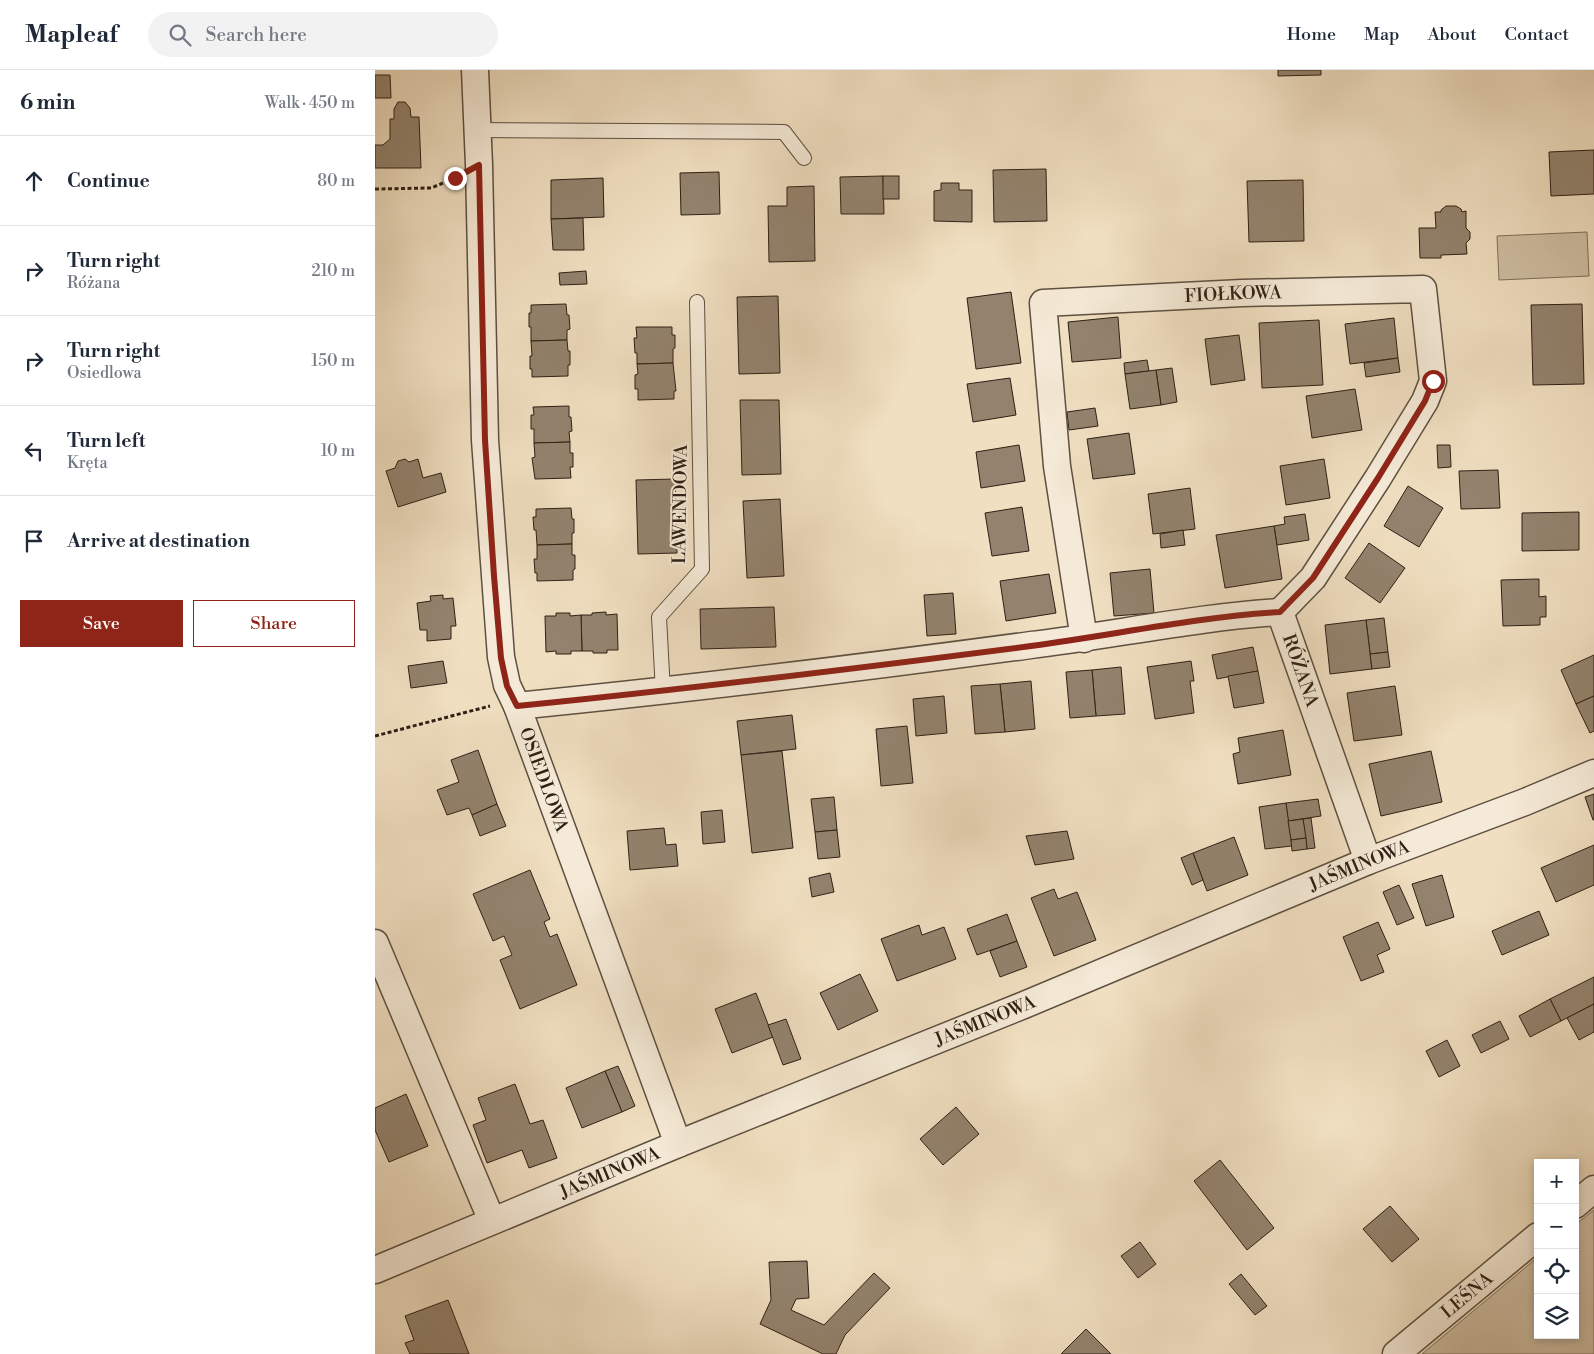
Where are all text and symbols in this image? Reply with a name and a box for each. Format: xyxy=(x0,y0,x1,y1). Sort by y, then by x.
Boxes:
search box xyxy=(148,12,498,57)
text: Mapleaf xyxy=(25,20,118,50)
icon: search xyxy=(166,21,194,49)
text: Search here xyxy=(206,23,307,47)
text: Home xyxy=(1287,23,1336,46)
text: Map xyxy=(1364,23,1400,46)
text: About xyxy=(1428,23,1477,46)
text: Contact xyxy=(1505,23,1569,46)
text: 6 min xyxy=(20,90,75,116)
text: Walk · 450 m xyxy=(265,93,355,113)
icon: ahead xyxy=(20,167,48,195)
route end xyxy=(444,167,467,190)
text: Continue xyxy=(67,169,150,193)
text: 80 m xyxy=(317,171,355,191)
text: Turn right xyxy=(67,249,160,273)
icon: right xyxy=(20,257,48,285)
text: 210 m xyxy=(311,261,355,281)
text: Różana xyxy=(67,273,120,293)
street label: FIOŁKOWA xyxy=(1184,281,1283,308)
text: Turn right xyxy=(67,339,160,363)
icon: right xyxy=(20,347,48,375)
text: 150 m xyxy=(311,351,355,371)
text: Osiedlowa xyxy=(67,363,142,383)
route start xyxy=(1422,370,1445,393)
text: Turn left xyxy=(67,429,146,453)
icon: left xyxy=(20,437,48,465)
text: 10 m xyxy=(321,441,355,461)
street label: LAWENDOWA xyxy=(668,443,693,564)
text: Kręta xyxy=(67,453,108,473)
icon: arrive xyxy=(20,527,48,555)
text: Arrive at destination xyxy=(67,529,250,553)
button: Save xyxy=(20,600,183,647)
button: Share xyxy=(193,600,355,647)
street label: RÓŻANA xyxy=(1277,631,1324,711)
street label: OSIEDLOWA xyxy=(514,724,574,836)
street label: JAŚMINOWA xyxy=(1305,835,1413,897)
street label: JAŚMINOWA xyxy=(931,990,1040,1052)
street label: JAŚMINOWA xyxy=(555,1142,664,1204)
map controls xyxy=(1534,1159,1579,1339)
button: + xyxy=(1534,1159,1579,1204)
button: − xyxy=(1534,1204,1579,1249)
button: locate xyxy=(1534,1249,1579,1294)
street label: LEŚNA xyxy=(1436,1267,1498,1324)
button: layers xyxy=(1534,1294,1579,1339)

